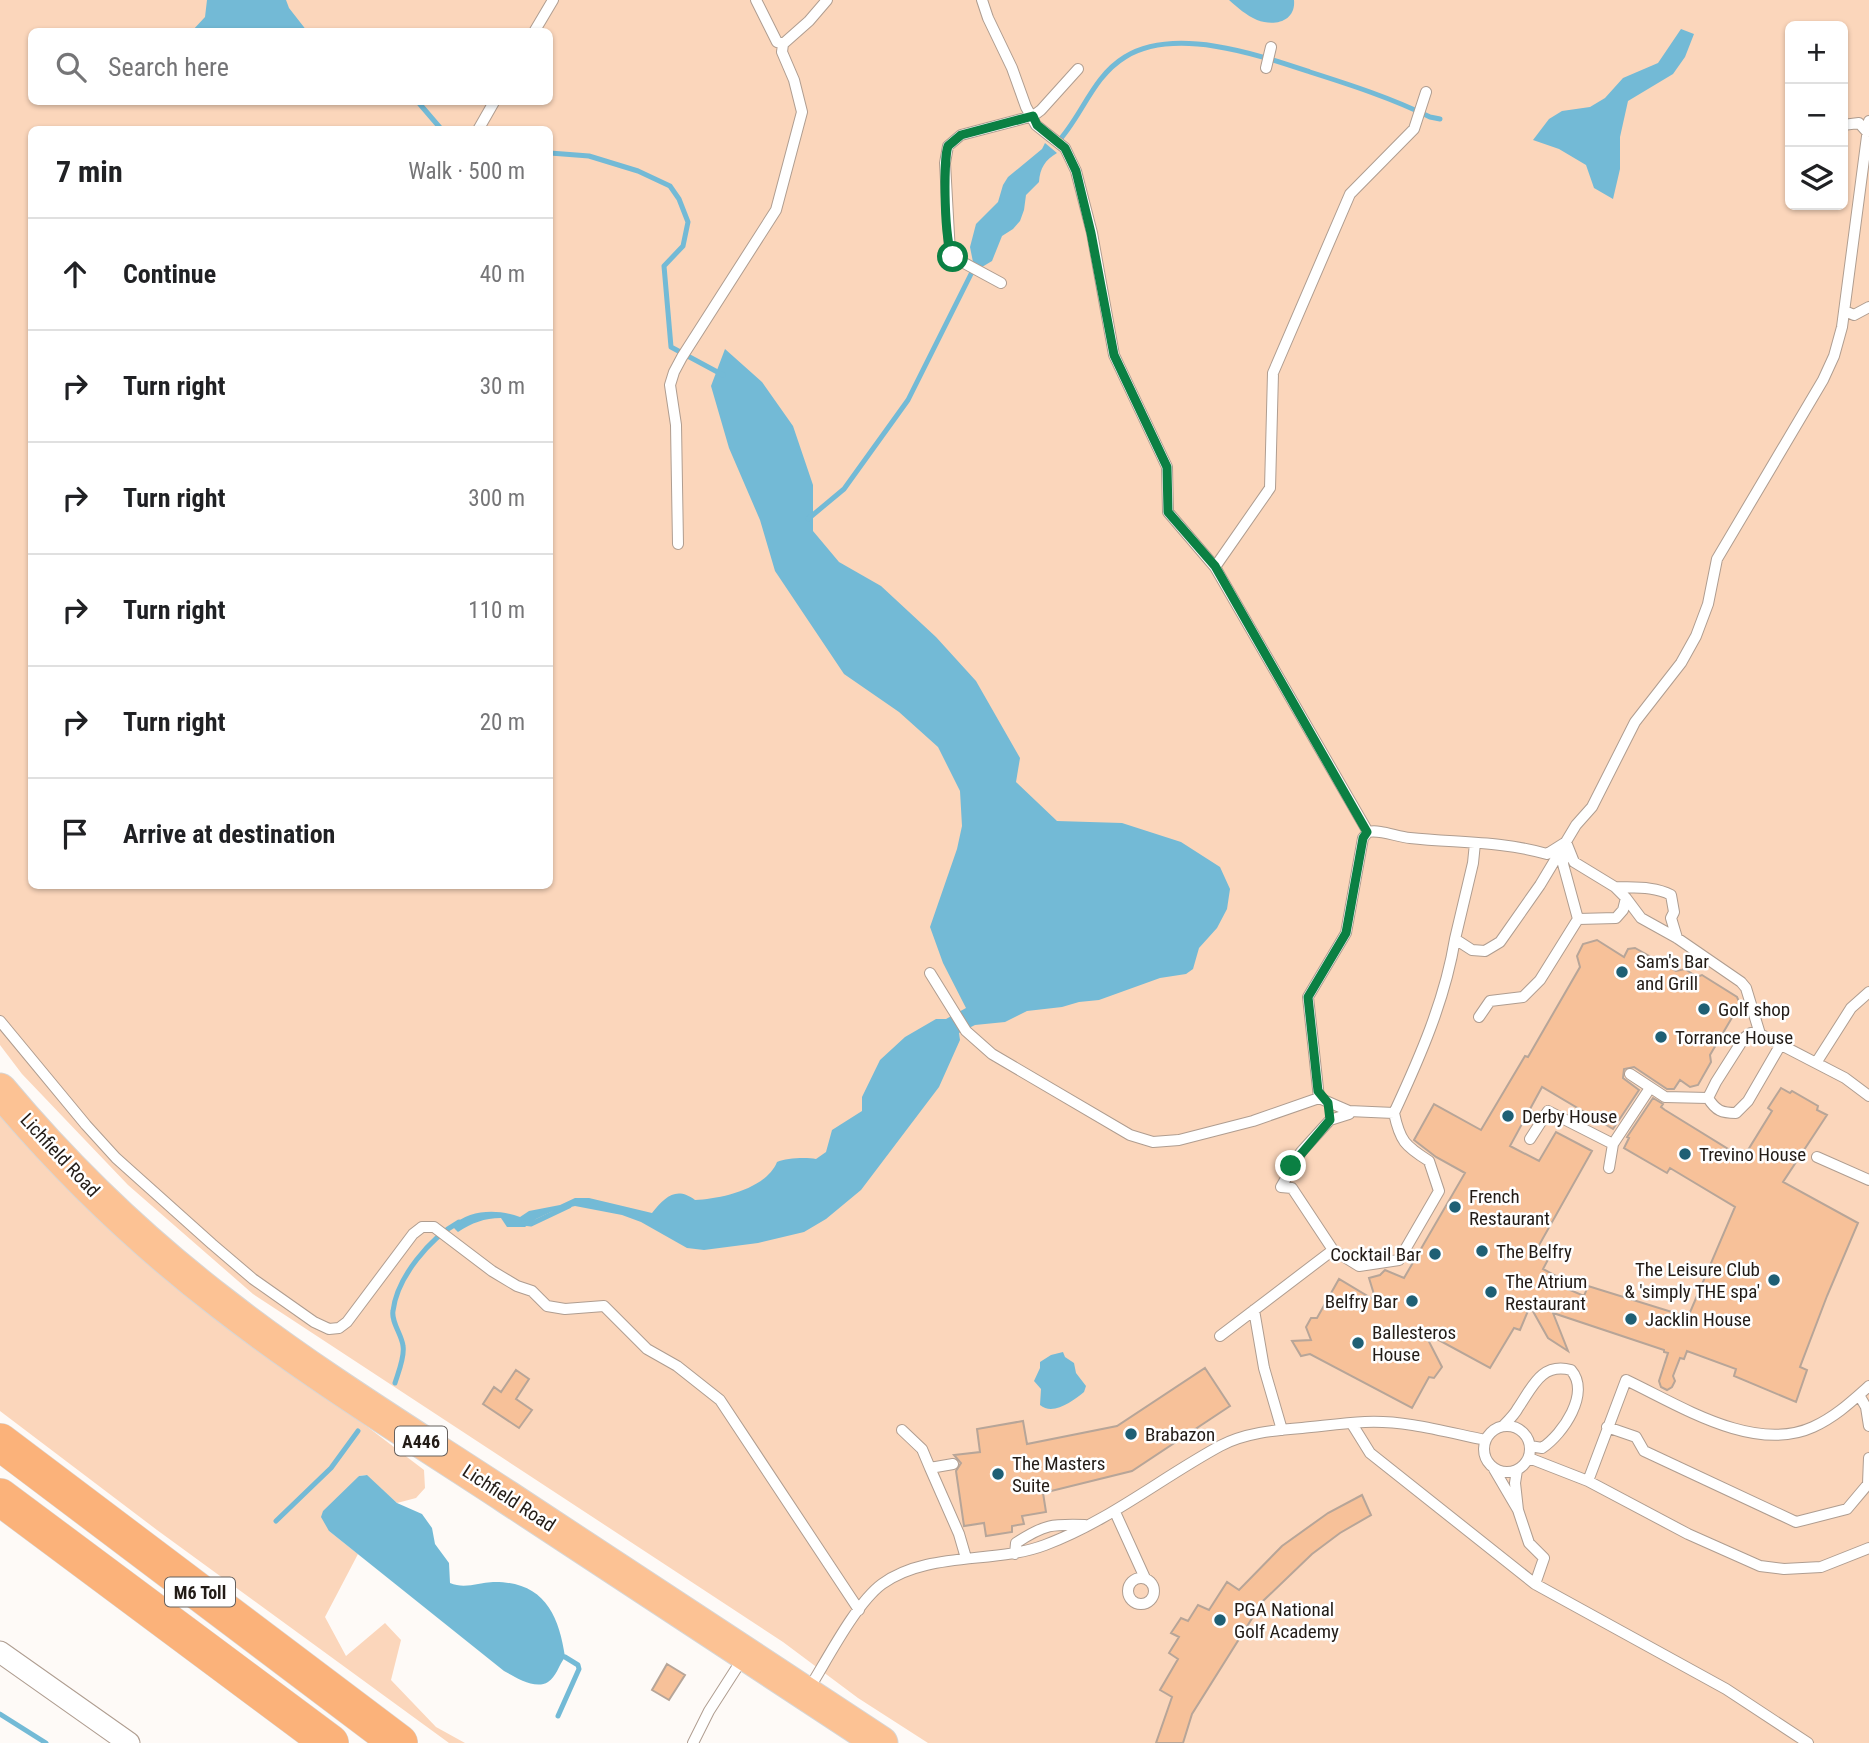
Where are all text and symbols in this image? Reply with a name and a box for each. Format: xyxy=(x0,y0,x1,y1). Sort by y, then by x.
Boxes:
map controls xyxy=(1785,21,1848,210)
button: + xyxy=(1785,21,1848,84)
search box xyxy=(28,28,553,105)
icon: search xyxy=(52,48,90,86)
text: Search here xyxy=(108,52,229,82)
button: − xyxy=(1785,84,1848,147)
button: layers xyxy=(1785,147,1848,210)
text: 7 min xyxy=(56,154,123,189)
text: Walk · 500 m xyxy=(408,158,525,185)
route start xyxy=(937,241,968,272)
icon: ahead xyxy=(56,255,94,293)
text: Continue xyxy=(123,259,216,289)
text: 40 m xyxy=(480,261,525,288)
icon: right xyxy=(56,367,94,405)
text: Turn right xyxy=(123,371,225,401)
text: 30 m xyxy=(480,373,525,400)
icon: right xyxy=(56,479,94,517)
text: Turn right xyxy=(123,483,225,513)
text: 300 m xyxy=(468,485,525,512)
icon: right xyxy=(56,591,94,629)
text: Turn right xyxy=(123,595,225,625)
text: 110 m xyxy=(468,597,525,624)
icon: right xyxy=(56,703,94,741)
text: Turn right xyxy=(123,707,225,737)
text: 20 m xyxy=(480,709,525,736)
icon: arrive xyxy=(56,815,94,853)
text: Arrive at destination xyxy=(123,819,335,849)
place label: Sam's Bar and Grill xyxy=(1636,950,1709,995)
marker: Sam's Bar and Grill xyxy=(1614,964,1630,980)
place label: Golf shop xyxy=(1718,998,1790,1021)
marker: Golf shop xyxy=(1696,1001,1712,1017)
place label: Torrance House xyxy=(1675,1026,1793,1049)
marker: Torrance House xyxy=(1653,1029,1669,1045)
place label: Derby House xyxy=(1522,1105,1617,1128)
street label: Lichfield Road xyxy=(15,1108,105,1202)
marker: Derby House xyxy=(1500,1108,1516,1124)
place label: Trevino House xyxy=(1699,1143,1806,1166)
marker: Trevino House xyxy=(1677,1146,1693,1162)
route end xyxy=(1275,1150,1306,1181)
place label: French Restaurant xyxy=(1469,1185,1550,1230)
marker: French Restaurant xyxy=(1447,1199,1463,1215)
place label: The Belfry xyxy=(1496,1240,1572,1263)
place label: Cocktail Bar xyxy=(1330,1243,1421,1266)
marker: The Belfry xyxy=(1474,1243,1490,1259)
marker: Cocktail Bar xyxy=(1427,1246,1443,1262)
place label: The Leisure Club & 'simply THE spa' xyxy=(1624,1258,1760,1303)
place label: The Atrium Restaurant xyxy=(1505,1270,1587,1315)
marker: The Leisure Club & 'simply THE spa' xyxy=(1766,1272,1782,1288)
marker: The Atrium Restaurant xyxy=(1483,1284,1499,1300)
place label: Belfry Bar xyxy=(1325,1290,1398,1313)
marker: Belfry Bar xyxy=(1404,1293,1420,1309)
place label: Jacklin House xyxy=(1645,1308,1751,1331)
marker: Jacklin House xyxy=(1623,1311,1639,1327)
place label: Ballesteros House xyxy=(1372,1321,1456,1366)
marker: Ballesteros House xyxy=(1350,1335,1366,1351)
place label: Brabazon xyxy=(1145,1423,1215,1446)
road number: A446 xyxy=(395,1426,447,1456)
marker: Brabazon xyxy=(1123,1426,1139,1442)
place label: The Masters Suite xyxy=(1012,1452,1105,1497)
street label: Lichfield Road xyxy=(458,1460,560,1536)
marker: The Masters Suite xyxy=(990,1466,1006,1482)
road number: M6 Toll xyxy=(165,1577,235,1606)
place label: PGA National Golf Academy xyxy=(1234,1598,1339,1643)
marker: PGA National Golf Academy xyxy=(1212,1612,1228,1628)

